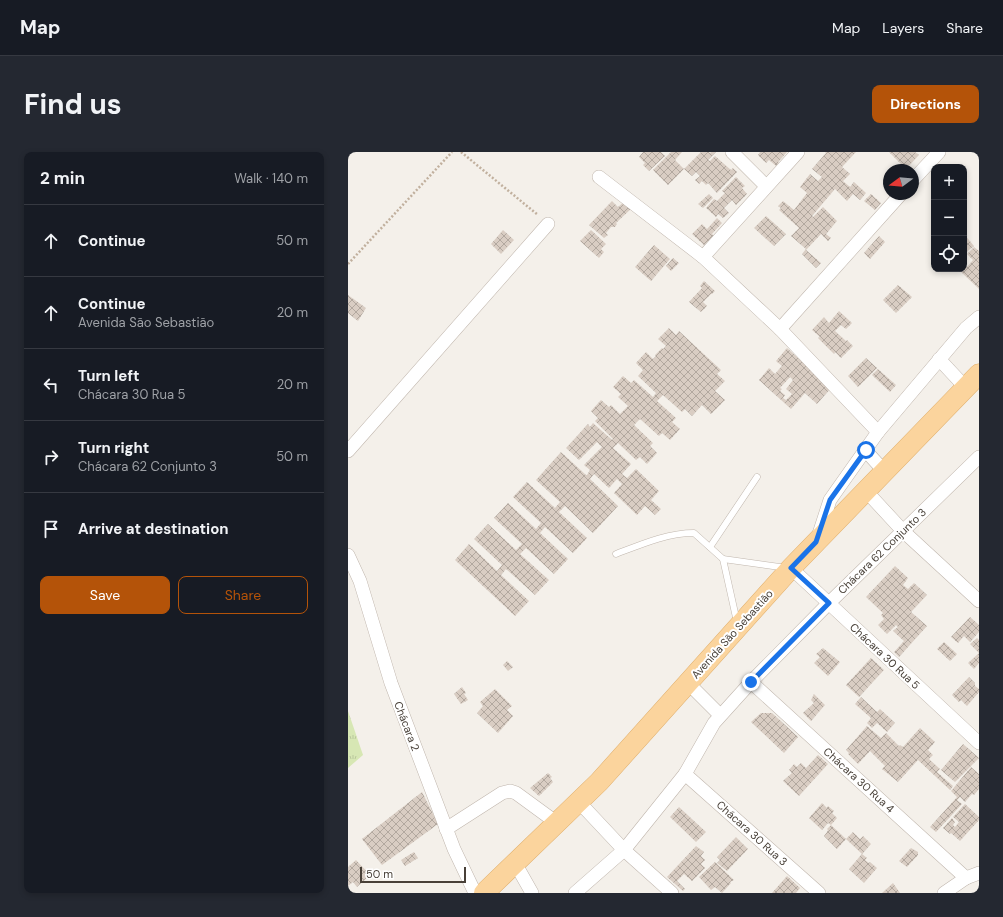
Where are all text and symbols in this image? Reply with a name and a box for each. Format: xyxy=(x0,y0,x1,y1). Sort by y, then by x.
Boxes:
text: Map xyxy=(20,15,60,40)
text: Map xyxy=(832,19,860,37)
text: Layers xyxy=(882,19,924,37)
text: Share xyxy=(946,19,983,37)
button: Directions xyxy=(872,85,979,123)
text: Find us xyxy=(24,86,122,123)
north arrow xyxy=(883,164,919,200)
map controls xyxy=(931,164,967,272)
button: + xyxy=(931,164,967,200)
text: 2 min xyxy=(40,167,85,189)
text: Walk · 140 m xyxy=(234,170,308,187)
button: − xyxy=(931,200,967,236)
icon: ahead xyxy=(40,230,62,252)
text: Continue xyxy=(78,231,146,251)
text: 50 m xyxy=(276,232,308,249)
button: locate xyxy=(931,236,967,272)
text: Continue xyxy=(78,294,146,314)
icon: ahead xyxy=(40,302,62,324)
text: 20 m xyxy=(277,304,308,321)
text: Avenida São Sebastião xyxy=(78,314,214,331)
text: Turn left xyxy=(78,366,139,386)
icon: left xyxy=(40,374,62,396)
text: 20 m xyxy=(277,376,308,393)
text: Chácara 30 Rua 5 xyxy=(78,386,185,403)
text: Turn right xyxy=(78,438,149,458)
route start xyxy=(857,441,875,459)
icon: right xyxy=(40,446,62,468)
text: 50 m xyxy=(276,448,308,465)
text: Chácara 62 Conjunto 3 xyxy=(78,458,217,475)
street label: Chácara 62 Conjunto 3 xyxy=(835,505,929,597)
icon: arrive xyxy=(40,518,62,540)
text: Arrive at destination xyxy=(78,519,229,539)
button: Save xyxy=(40,576,170,614)
button: Share xyxy=(178,576,308,614)
street label: Avenida São Sebastião xyxy=(688,586,776,682)
street label: Chácara 30 Rua 5 xyxy=(847,620,923,692)
route end xyxy=(742,673,760,691)
street label: Chácara 2 xyxy=(391,699,423,753)
street label: Chácara 30 Rua 4 xyxy=(821,744,898,816)
street label: Chácara 30 Rua 3 xyxy=(714,797,790,869)
scale bar xyxy=(360,865,466,884)
text: 50 m xyxy=(366,867,393,881)

